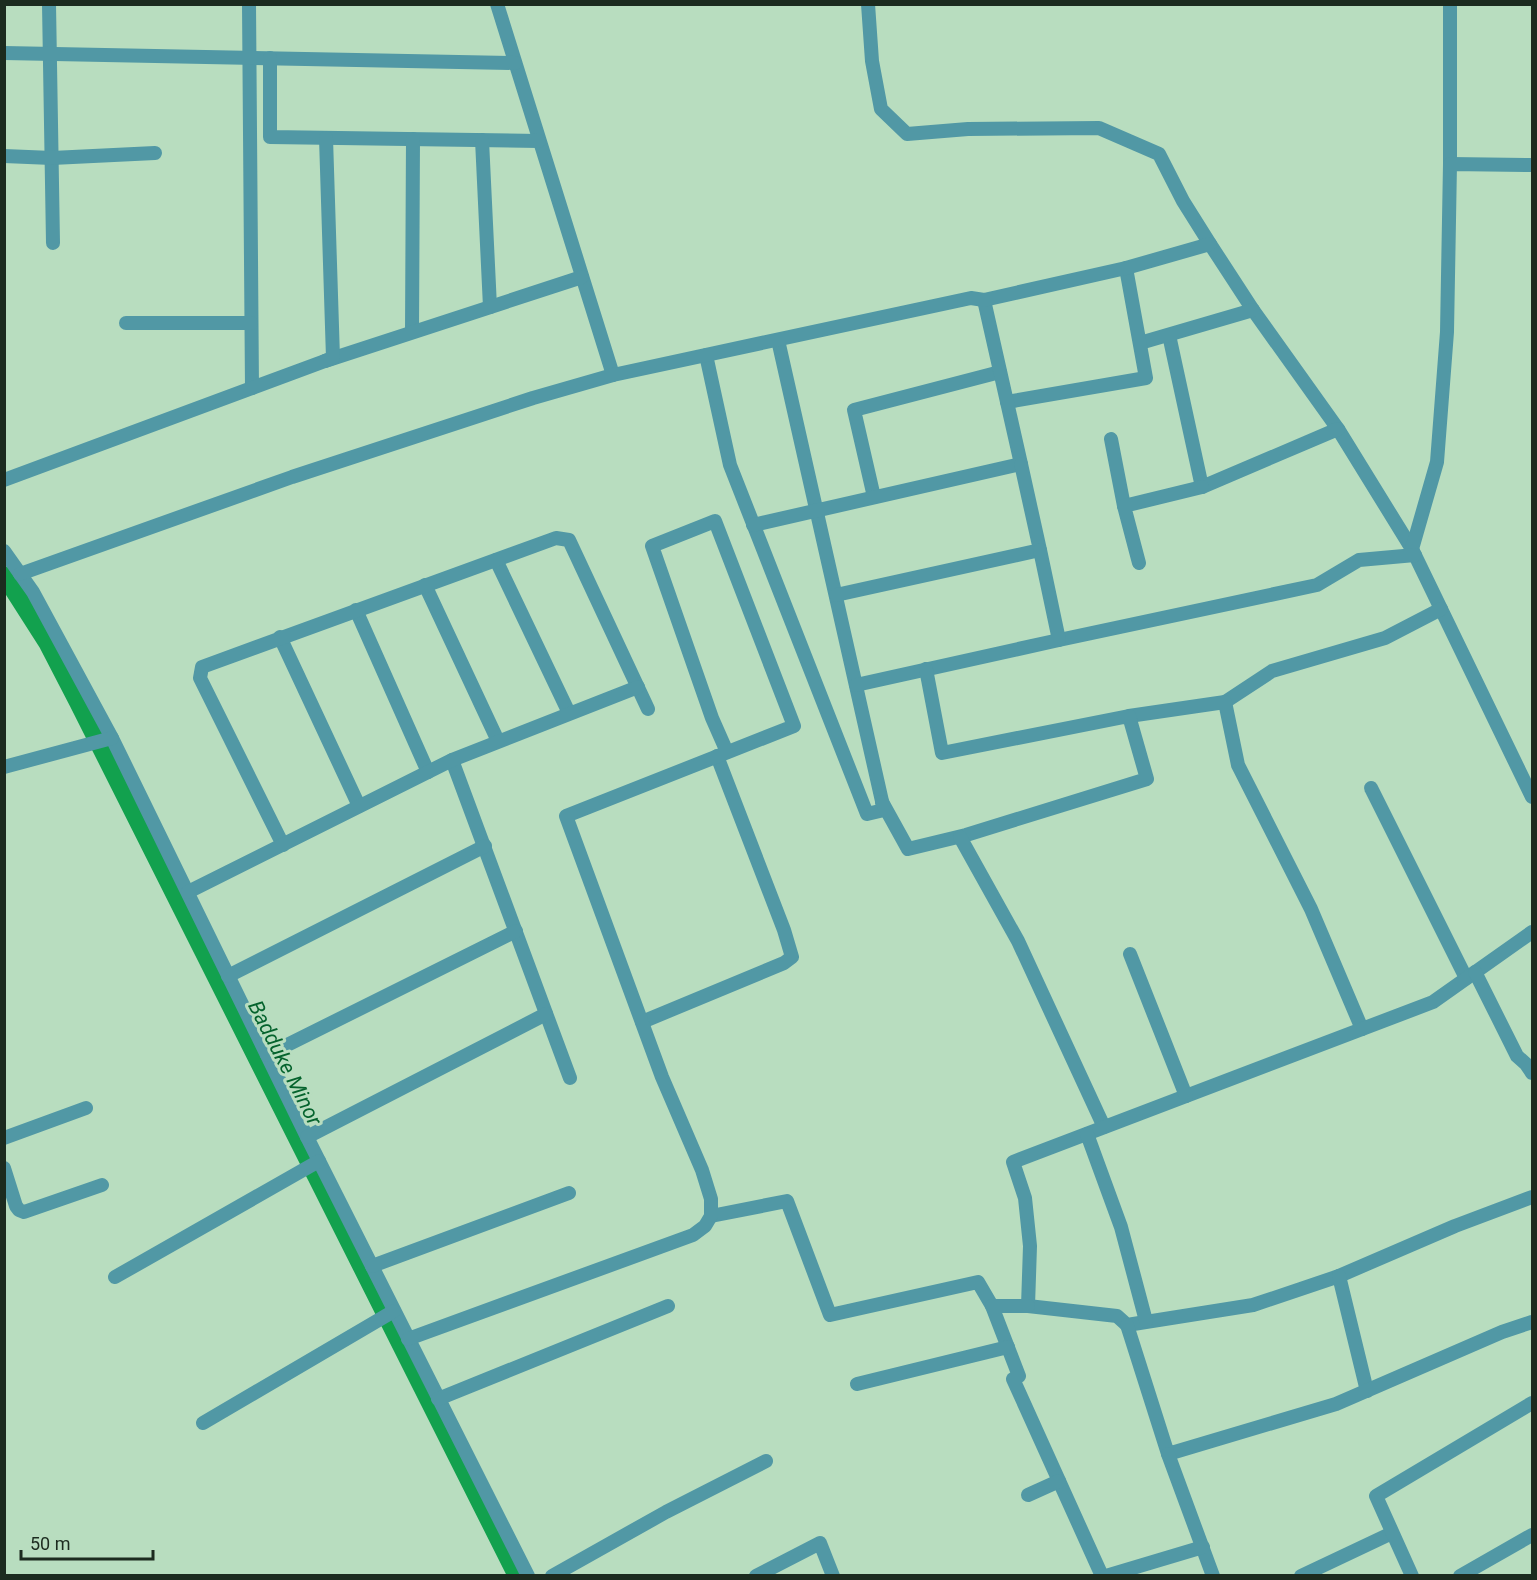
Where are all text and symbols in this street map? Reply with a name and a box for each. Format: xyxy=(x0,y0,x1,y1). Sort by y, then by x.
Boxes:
water label: Badduke Minor xyxy=(243,997,327,1130)
scale bar xyxy=(21,1523,153,1561)
text: 50 m xyxy=(30,1533,70,1554)

